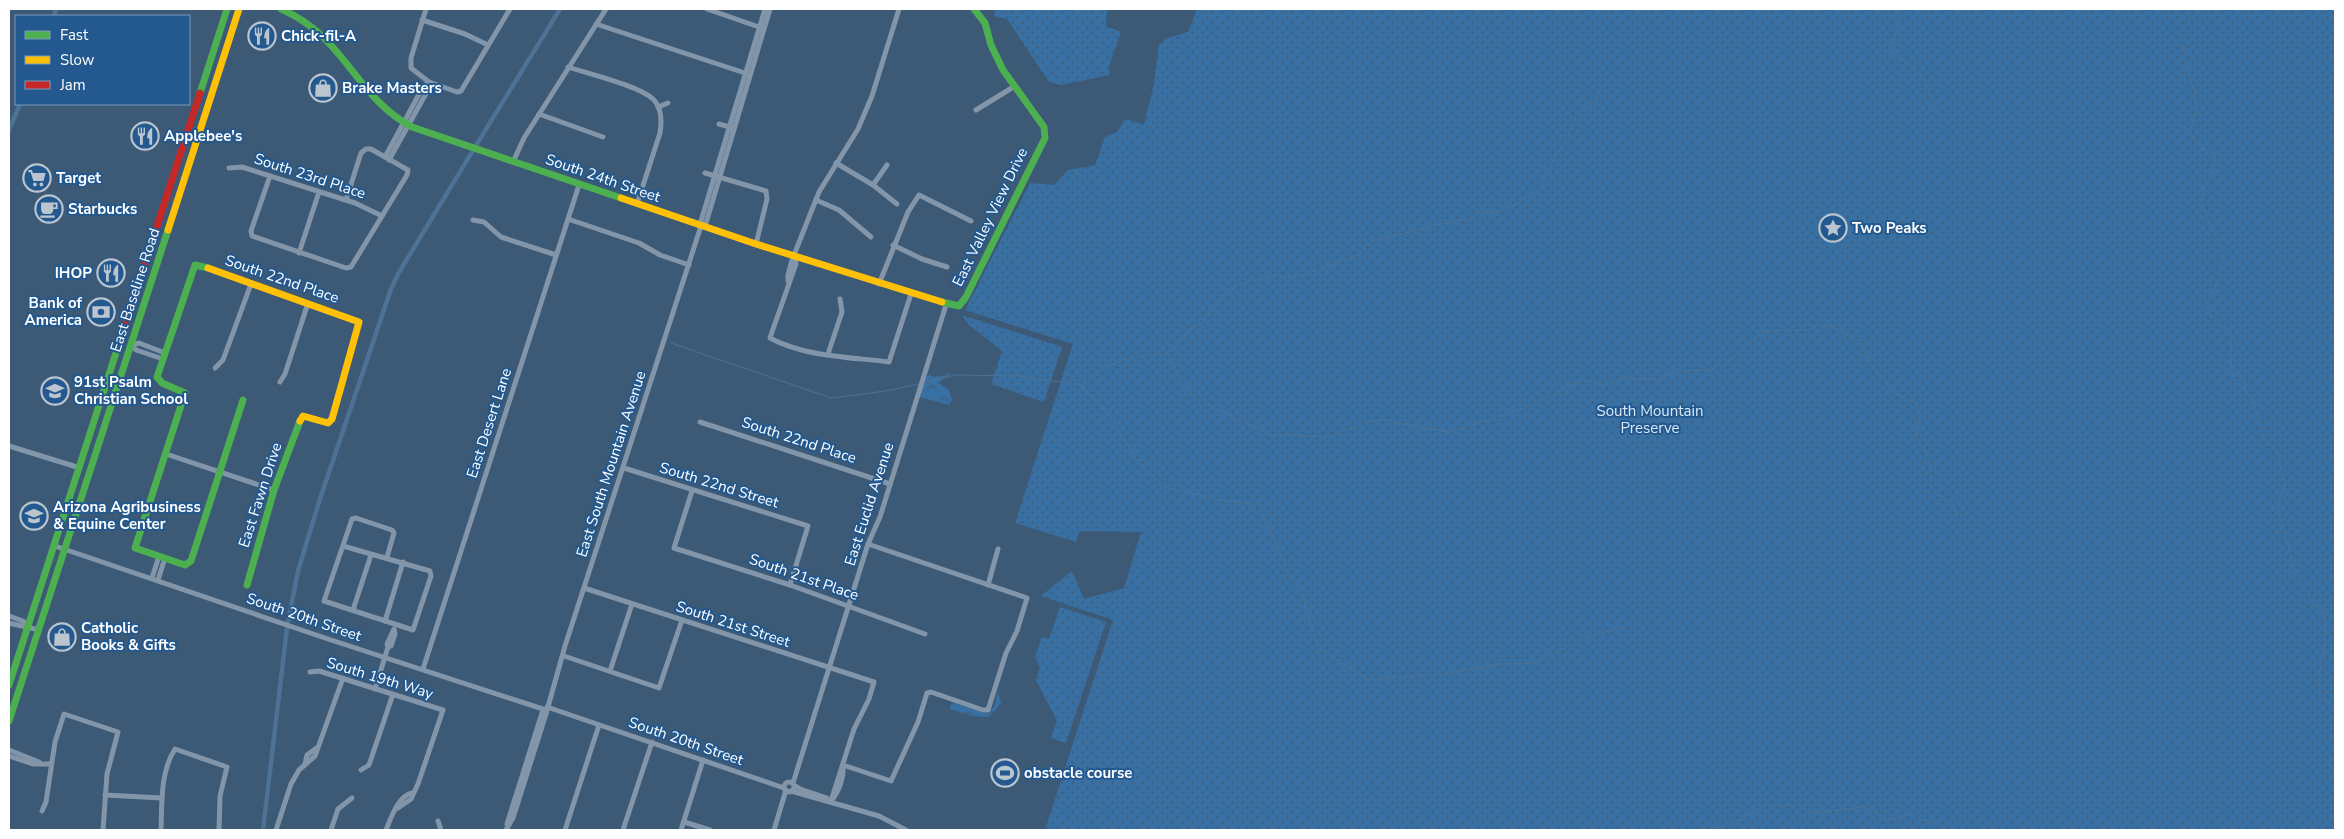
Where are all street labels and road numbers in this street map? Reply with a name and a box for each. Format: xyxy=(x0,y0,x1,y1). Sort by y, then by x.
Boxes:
street label: East Valley View Drive xyxy=(948,144,1032,290)
street label: South 23rd Place xyxy=(252,149,368,203)
street label: South 24th Street xyxy=(543,149,664,207)
street label: East Baseline Road xyxy=(106,225,164,355)
street label: South 22nd Place xyxy=(222,250,342,308)
street label: East Desert Lane xyxy=(462,365,516,481)
street label: East South Mountain Avenue xyxy=(571,368,651,560)
street label: South 22nd Place xyxy=(739,412,859,468)
street label: East Fawn Drive xyxy=(234,440,286,550)
street label: East Euclid Avenue xyxy=(840,440,898,568)
street label: South 22nd Street xyxy=(657,457,782,513)
street label: South 21st Place xyxy=(747,549,861,605)
street label: South 20th Street xyxy=(244,588,365,646)
street label: South 21st Street xyxy=(673,596,793,652)
street label: South 19th Way xyxy=(324,652,436,704)
street label: South 20th Street xyxy=(626,712,747,770)

